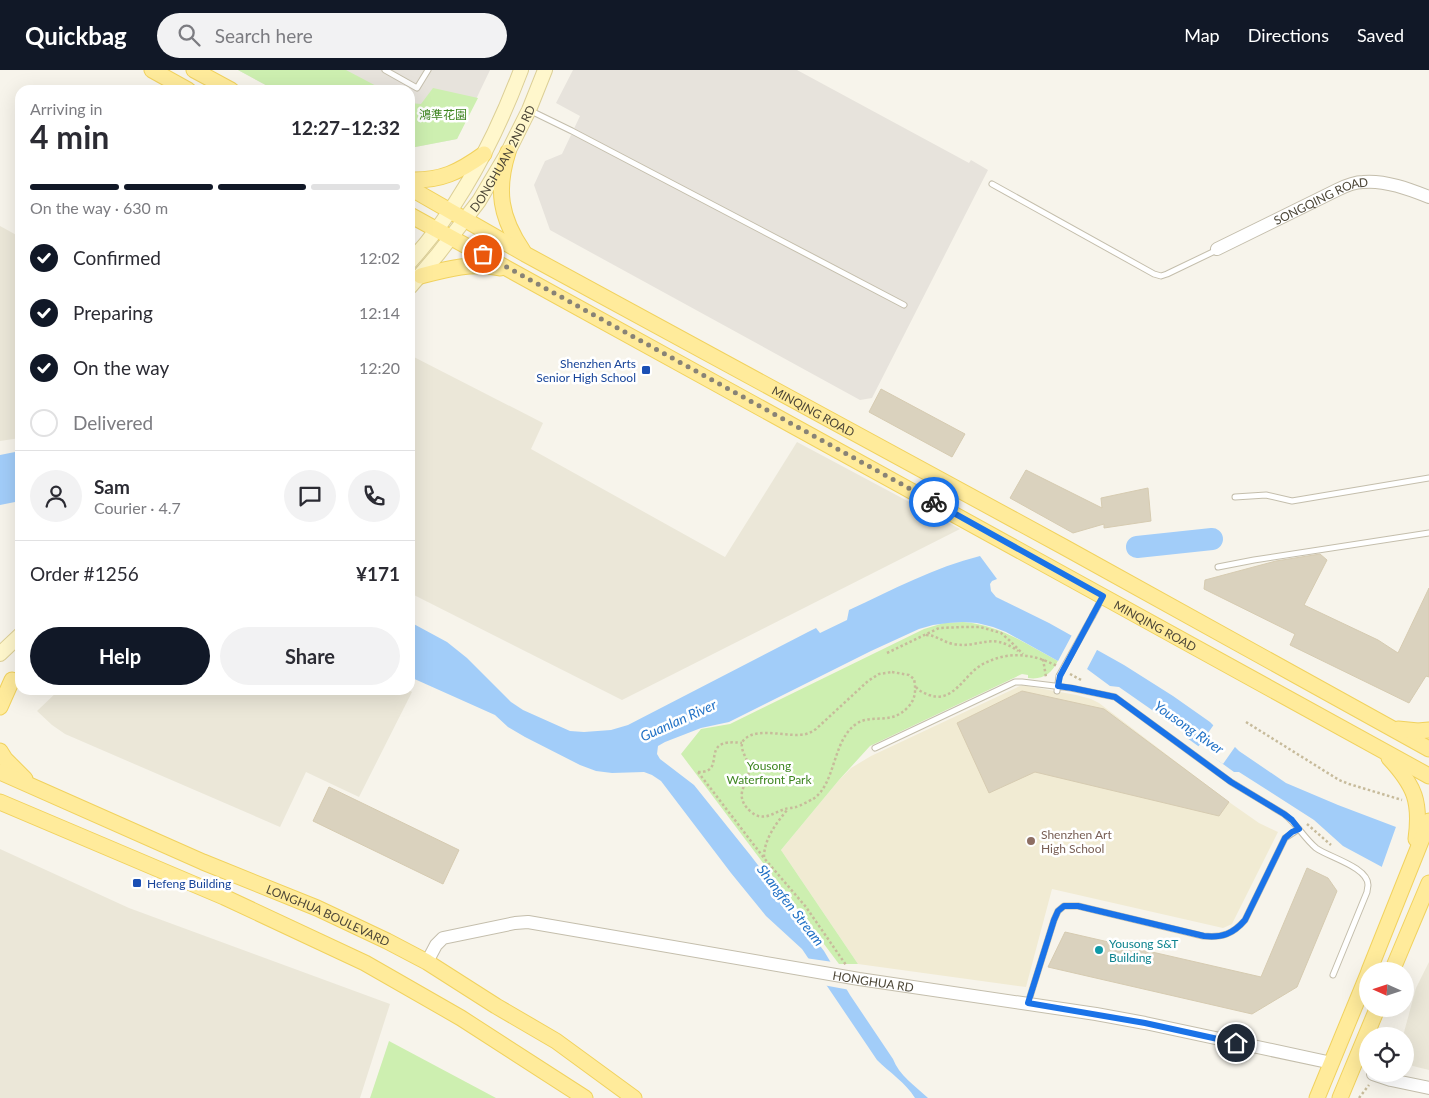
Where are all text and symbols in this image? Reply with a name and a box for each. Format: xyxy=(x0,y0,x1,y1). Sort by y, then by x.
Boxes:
search box xyxy=(157,13,507,58)
text: Quickbag xyxy=(25,21,127,50)
icon: search xyxy=(175,21,203,49)
text: Search here xyxy=(215,24,313,47)
text: Map xyxy=(1184,24,1220,46)
text: Directions xyxy=(1248,24,1329,46)
text: Saved xyxy=(1357,24,1404,46)
text: Arriving in xyxy=(30,99,103,118)
street label: DONGHUAN 2ND RD xyxy=(466,103,538,214)
park label: 鴻準花園 xyxy=(419,107,467,122)
text: 12:27–12:32 xyxy=(291,116,400,139)
text: 4 min xyxy=(30,117,109,156)
street label: SONGQING ROAD xyxy=(1271,174,1369,228)
text: On the way · 630 m xyxy=(30,198,168,217)
pin xyxy=(462,233,504,275)
icon: bag xyxy=(469,240,497,268)
icon: check xyxy=(30,244,58,272)
text: Confirmed xyxy=(73,246,161,269)
text: 12:02 xyxy=(359,248,400,267)
icon: check xyxy=(30,299,58,327)
text: Preparing xyxy=(73,301,153,324)
text: 12:14 xyxy=(359,303,400,322)
icon: check xyxy=(30,354,58,382)
text: On the way xyxy=(73,356,169,379)
place label: Shenzhen Arts Senior High School xyxy=(536,356,636,385)
text: 12:20 xyxy=(359,358,400,377)
marker: Shenzhen Arts Senior High School xyxy=(640,364,652,376)
street label: MINQING ROAD xyxy=(770,382,857,439)
text: Delivered xyxy=(73,411,153,434)
button: person xyxy=(30,470,82,522)
button: chat xyxy=(284,470,336,522)
button: phone xyxy=(348,470,400,522)
text: Sam xyxy=(94,475,130,498)
courier xyxy=(909,477,959,527)
icon: bike xyxy=(920,488,948,516)
text: Courier · 4.7 xyxy=(94,498,181,517)
text: Order #1256 xyxy=(30,562,139,585)
text: ¥171 xyxy=(356,562,400,585)
street label: MINQING ROAD xyxy=(1112,597,1199,654)
button: Help xyxy=(30,627,210,685)
button: Share xyxy=(220,627,400,685)
water label: Guanlan River xyxy=(637,696,719,744)
water label: Yousong River xyxy=(1151,697,1227,757)
park label: Yousong Waterfront Park xyxy=(726,758,812,787)
place label: Shenzhen Art High School xyxy=(1041,827,1112,856)
marker: Shenzhen Art High School xyxy=(1025,835,1037,847)
water label: Shangfen Stream xyxy=(754,861,828,949)
place label: Hefeng Building xyxy=(147,876,231,891)
marker: Hefeng Building xyxy=(131,877,143,889)
street label: LONGHUA BOULEVARD xyxy=(264,881,392,949)
place label: Yousong S&T Building xyxy=(1109,936,1178,965)
marker: Yousong S&T Building xyxy=(1093,944,1105,956)
north arrow xyxy=(1359,962,1414,1018)
map controls xyxy=(1359,962,1414,1082)
street label: HONGHUA RD xyxy=(832,967,915,995)
pin xyxy=(1215,1022,1257,1064)
button: locate xyxy=(1359,1027,1414,1082)
icon: home xyxy=(1222,1029,1250,1057)

